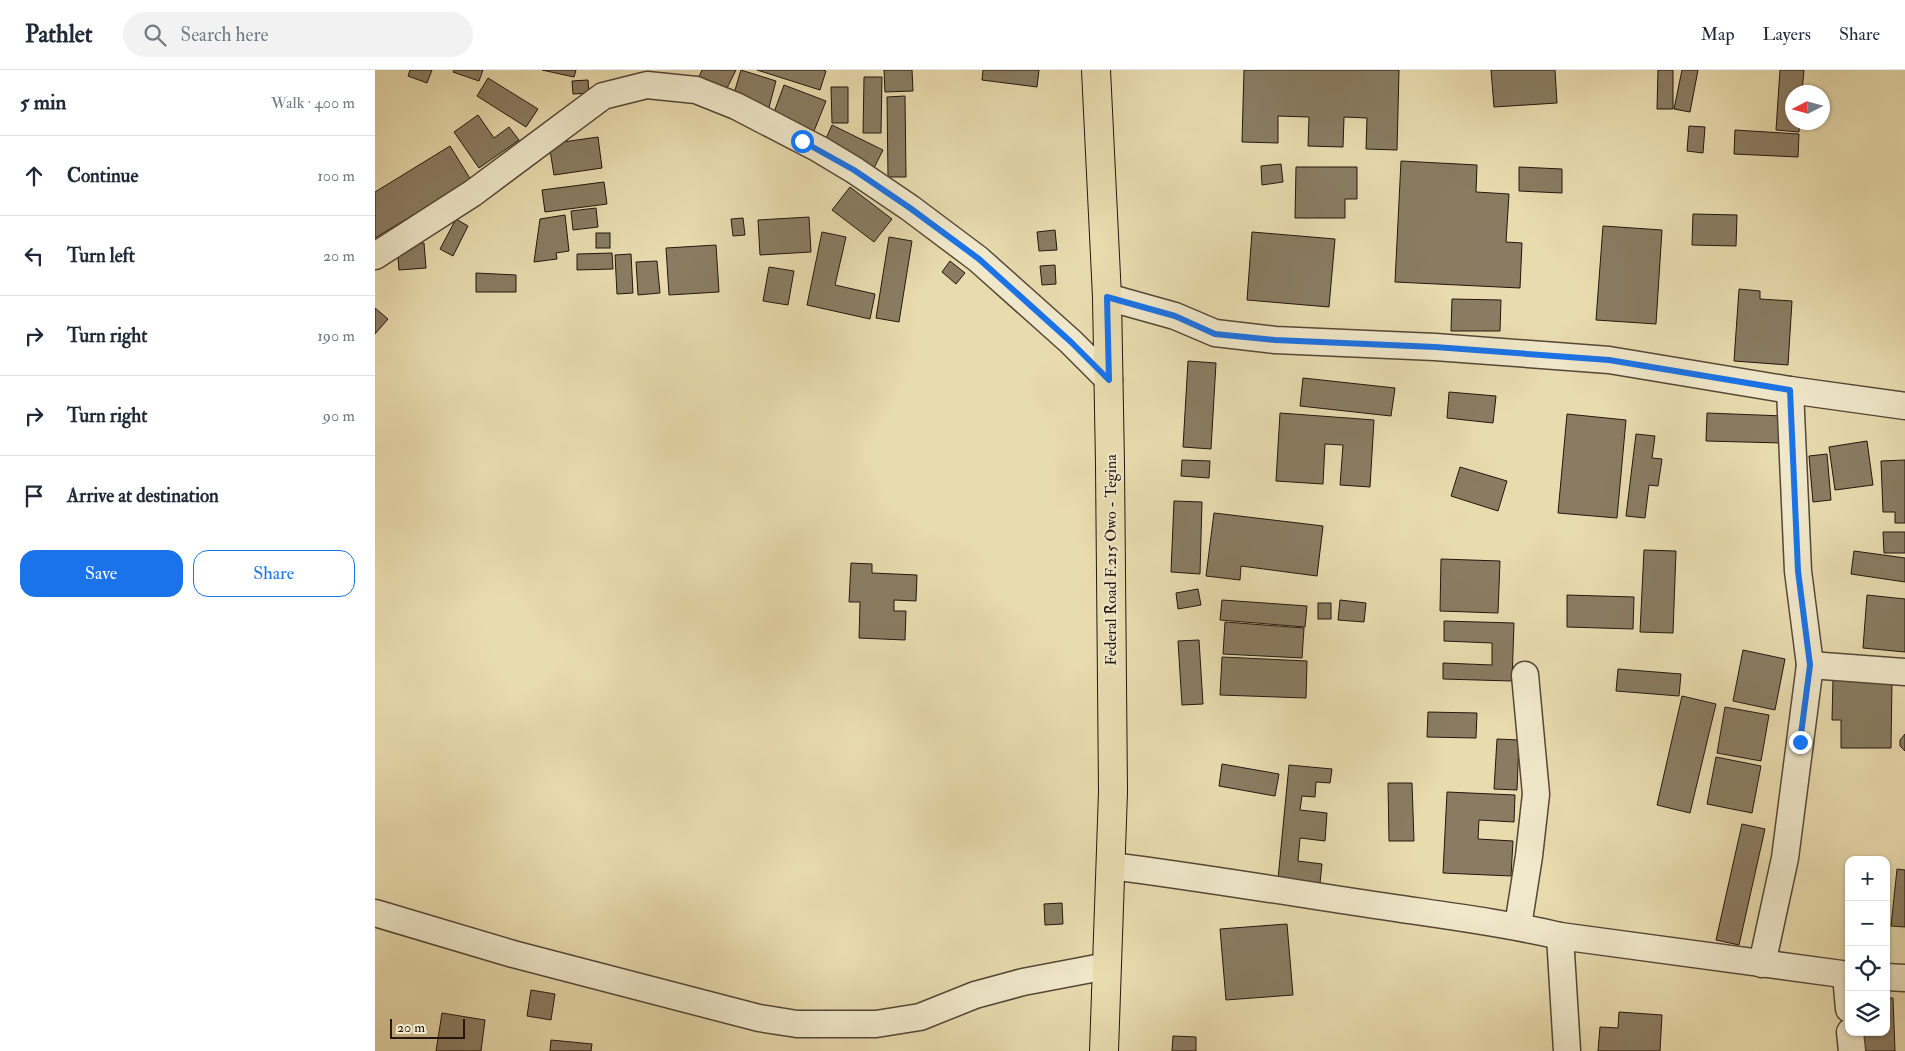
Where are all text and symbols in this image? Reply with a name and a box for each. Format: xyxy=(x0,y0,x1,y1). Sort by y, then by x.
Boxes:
search box xyxy=(123,12,473,57)
text: Pathlet xyxy=(25,19,93,50)
icon: search xyxy=(141,21,169,49)
text: Search here xyxy=(181,23,268,47)
text: Map xyxy=(1701,23,1735,46)
text: Layers xyxy=(1763,23,1811,46)
text: Share xyxy=(1839,23,1880,46)
north arrow xyxy=(1785,85,1830,130)
text: 5 min xyxy=(20,89,66,116)
text: Walk · 400 m xyxy=(271,93,355,113)
route start xyxy=(791,130,814,153)
icon: ahead xyxy=(20,162,48,190)
text: Continue xyxy=(67,164,138,188)
text: 100 m xyxy=(317,166,355,186)
icon: left xyxy=(20,242,48,270)
text: Turn left xyxy=(67,244,135,268)
text: 20 m xyxy=(323,246,355,266)
icon: right xyxy=(20,322,48,350)
text: Turn right xyxy=(67,324,147,348)
text: 190 m xyxy=(317,326,355,346)
icon: right xyxy=(20,402,48,430)
text: Turn right xyxy=(67,404,147,428)
text: 90 m xyxy=(323,406,355,426)
street label: Federal Road F.215 Owo - Tegina xyxy=(1101,454,1121,666)
icon: arrive xyxy=(20,482,48,510)
text: Arrive at destination xyxy=(67,484,219,508)
button: Save xyxy=(20,550,183,597)
button: Share xyxy=(193,550,355,597)
route end xyxy=(1789,731,1812,754)
map controls xyxy=(1845,856,1890,1036)
button: + xyxy=(1845,856,1890,901)
button: − xyxy=(1845,901,1890,946)
button: locate xyxy=(1845,946,1890,991)
button: layers xyxy=(1845,991,1890,1036)
scale bar xyxy=(390,1016,465,1039)
text: 20 m xyxy=(397,1019,425,1036)

